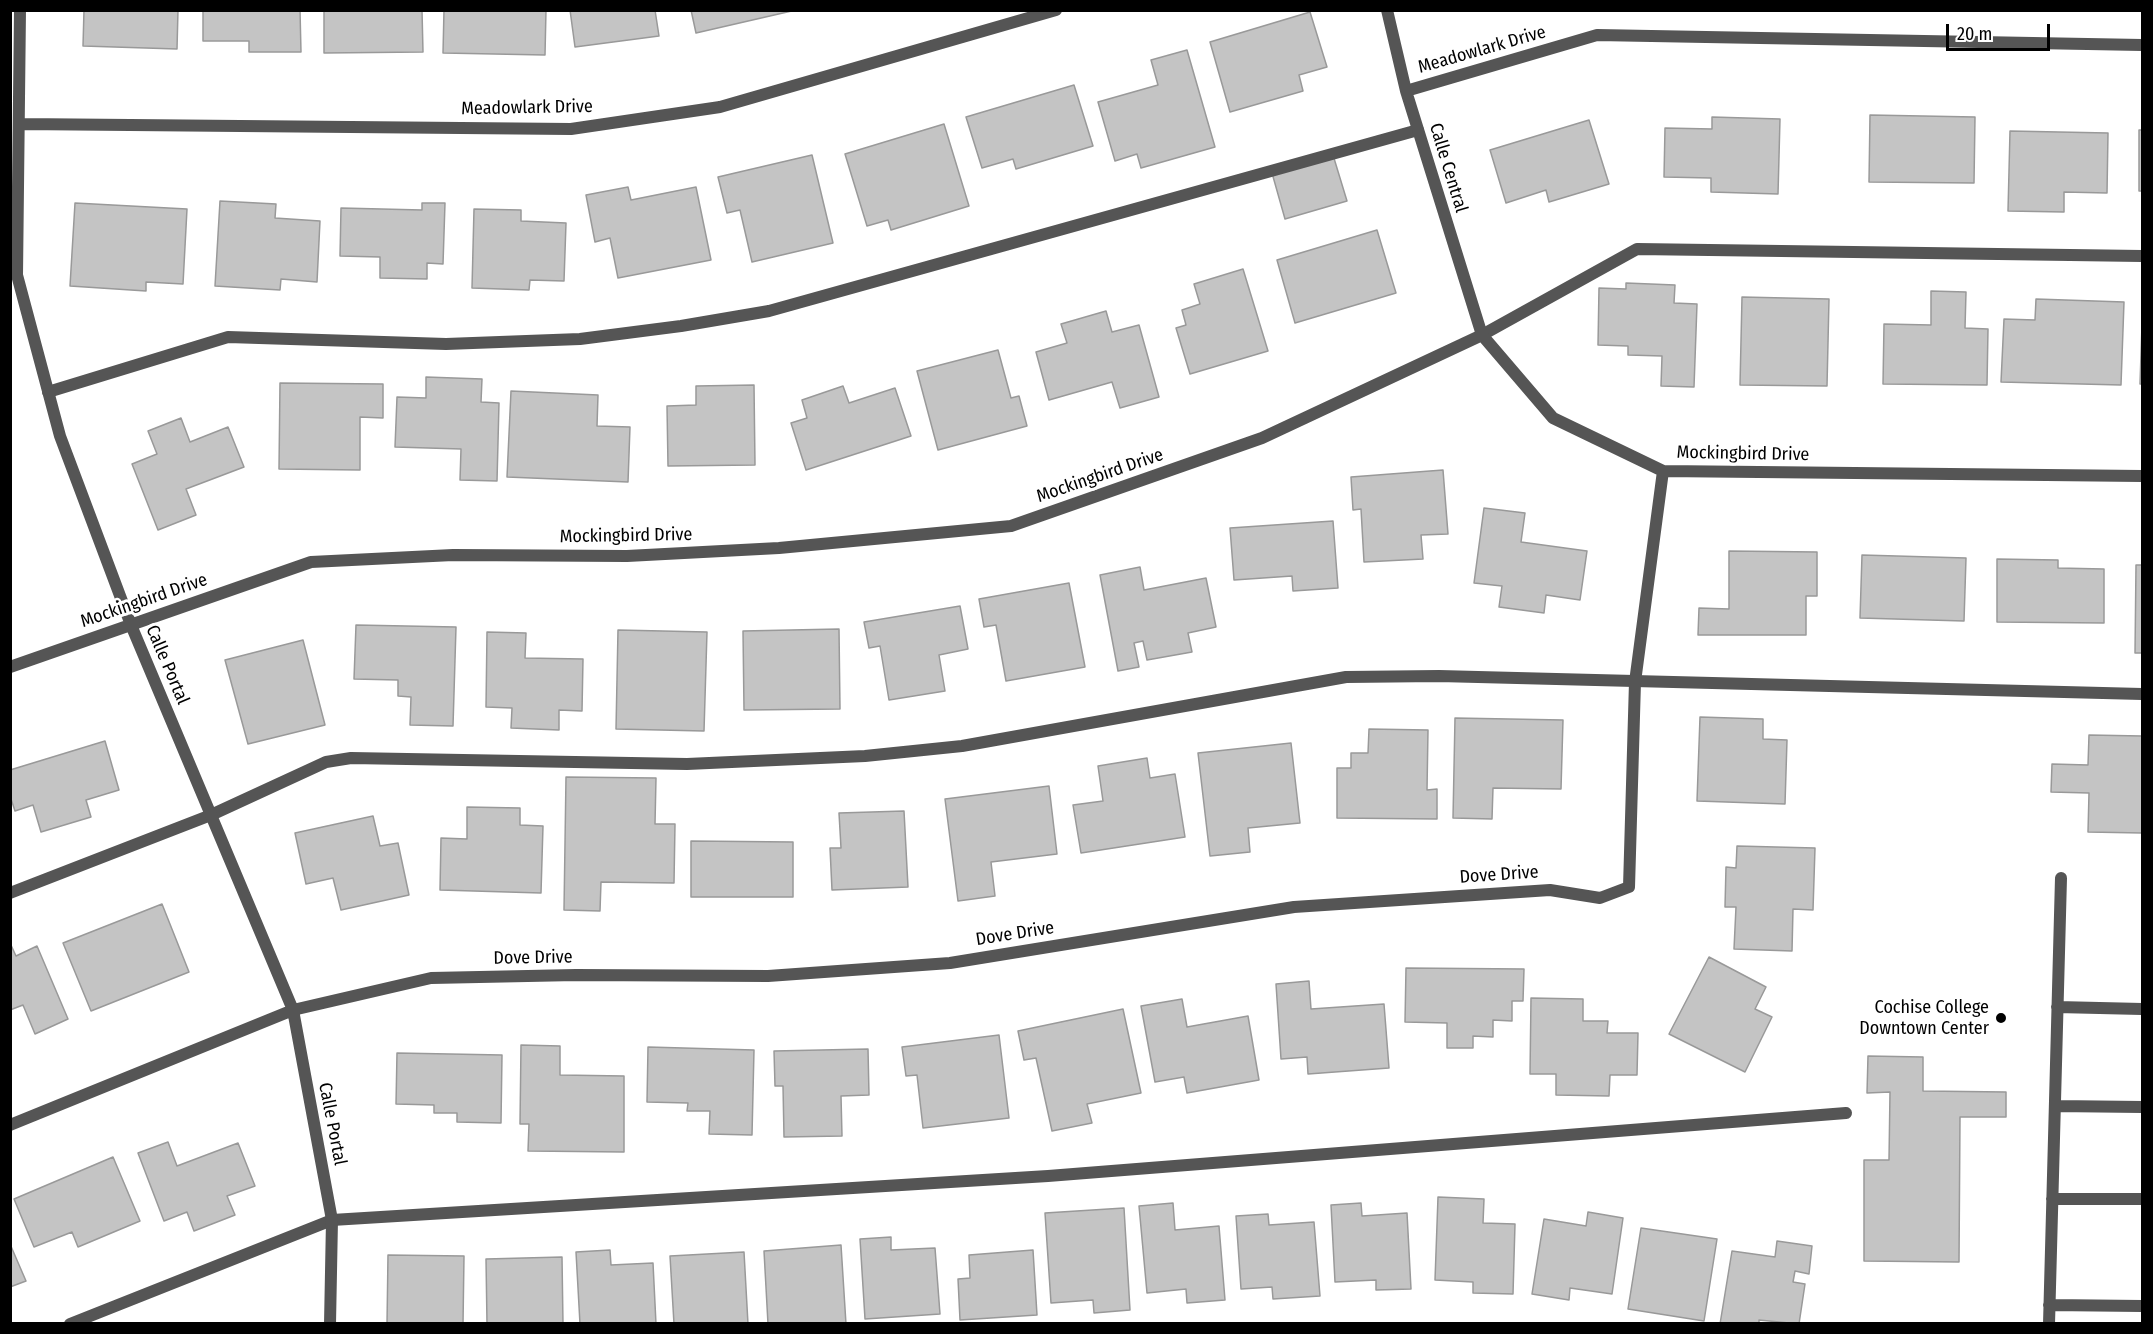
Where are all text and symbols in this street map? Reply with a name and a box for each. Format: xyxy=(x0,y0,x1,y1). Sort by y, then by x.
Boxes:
scale bar xyxy=(1949,12,2052,50)
street label: Meadowlark Drive xyxy=(1416,21,1548,79)
text: 20 m xyxy=(1957,23,1992,45)
street label: Meadowlark Drive xyxy=(461,96,593,120)
street label: Calle Central xyxy=(1424,121,1472,215)
street label: Mockingbird Drive xyxy=(1676,442,1810,466)
street label: Mockingbird Drive xyxy=(1034,444,1166,508)
street label: Mockingbird Drive xyxy=(559,524,693,548)
street label: Mockingbird Drive xyxy=(78,569,210,633)
street label: Calle Portal xyxy=(141,622,193,708)
street label: Dove Drive xyxy=(1459,861,1539,889)
street label: Dove Drive xyxy=(974,917,1056,951)
street label: Dove Drive xyxy=(493,947,573,969)
place label: Cochise College Downtown Center xyxy=(1859,997,1989,1040)
marker: Cochise College Downtown Center xyxy=(1994,1011,2008,1025)
street label: Calle Portal xyxy=(313,1081,351,1167)

